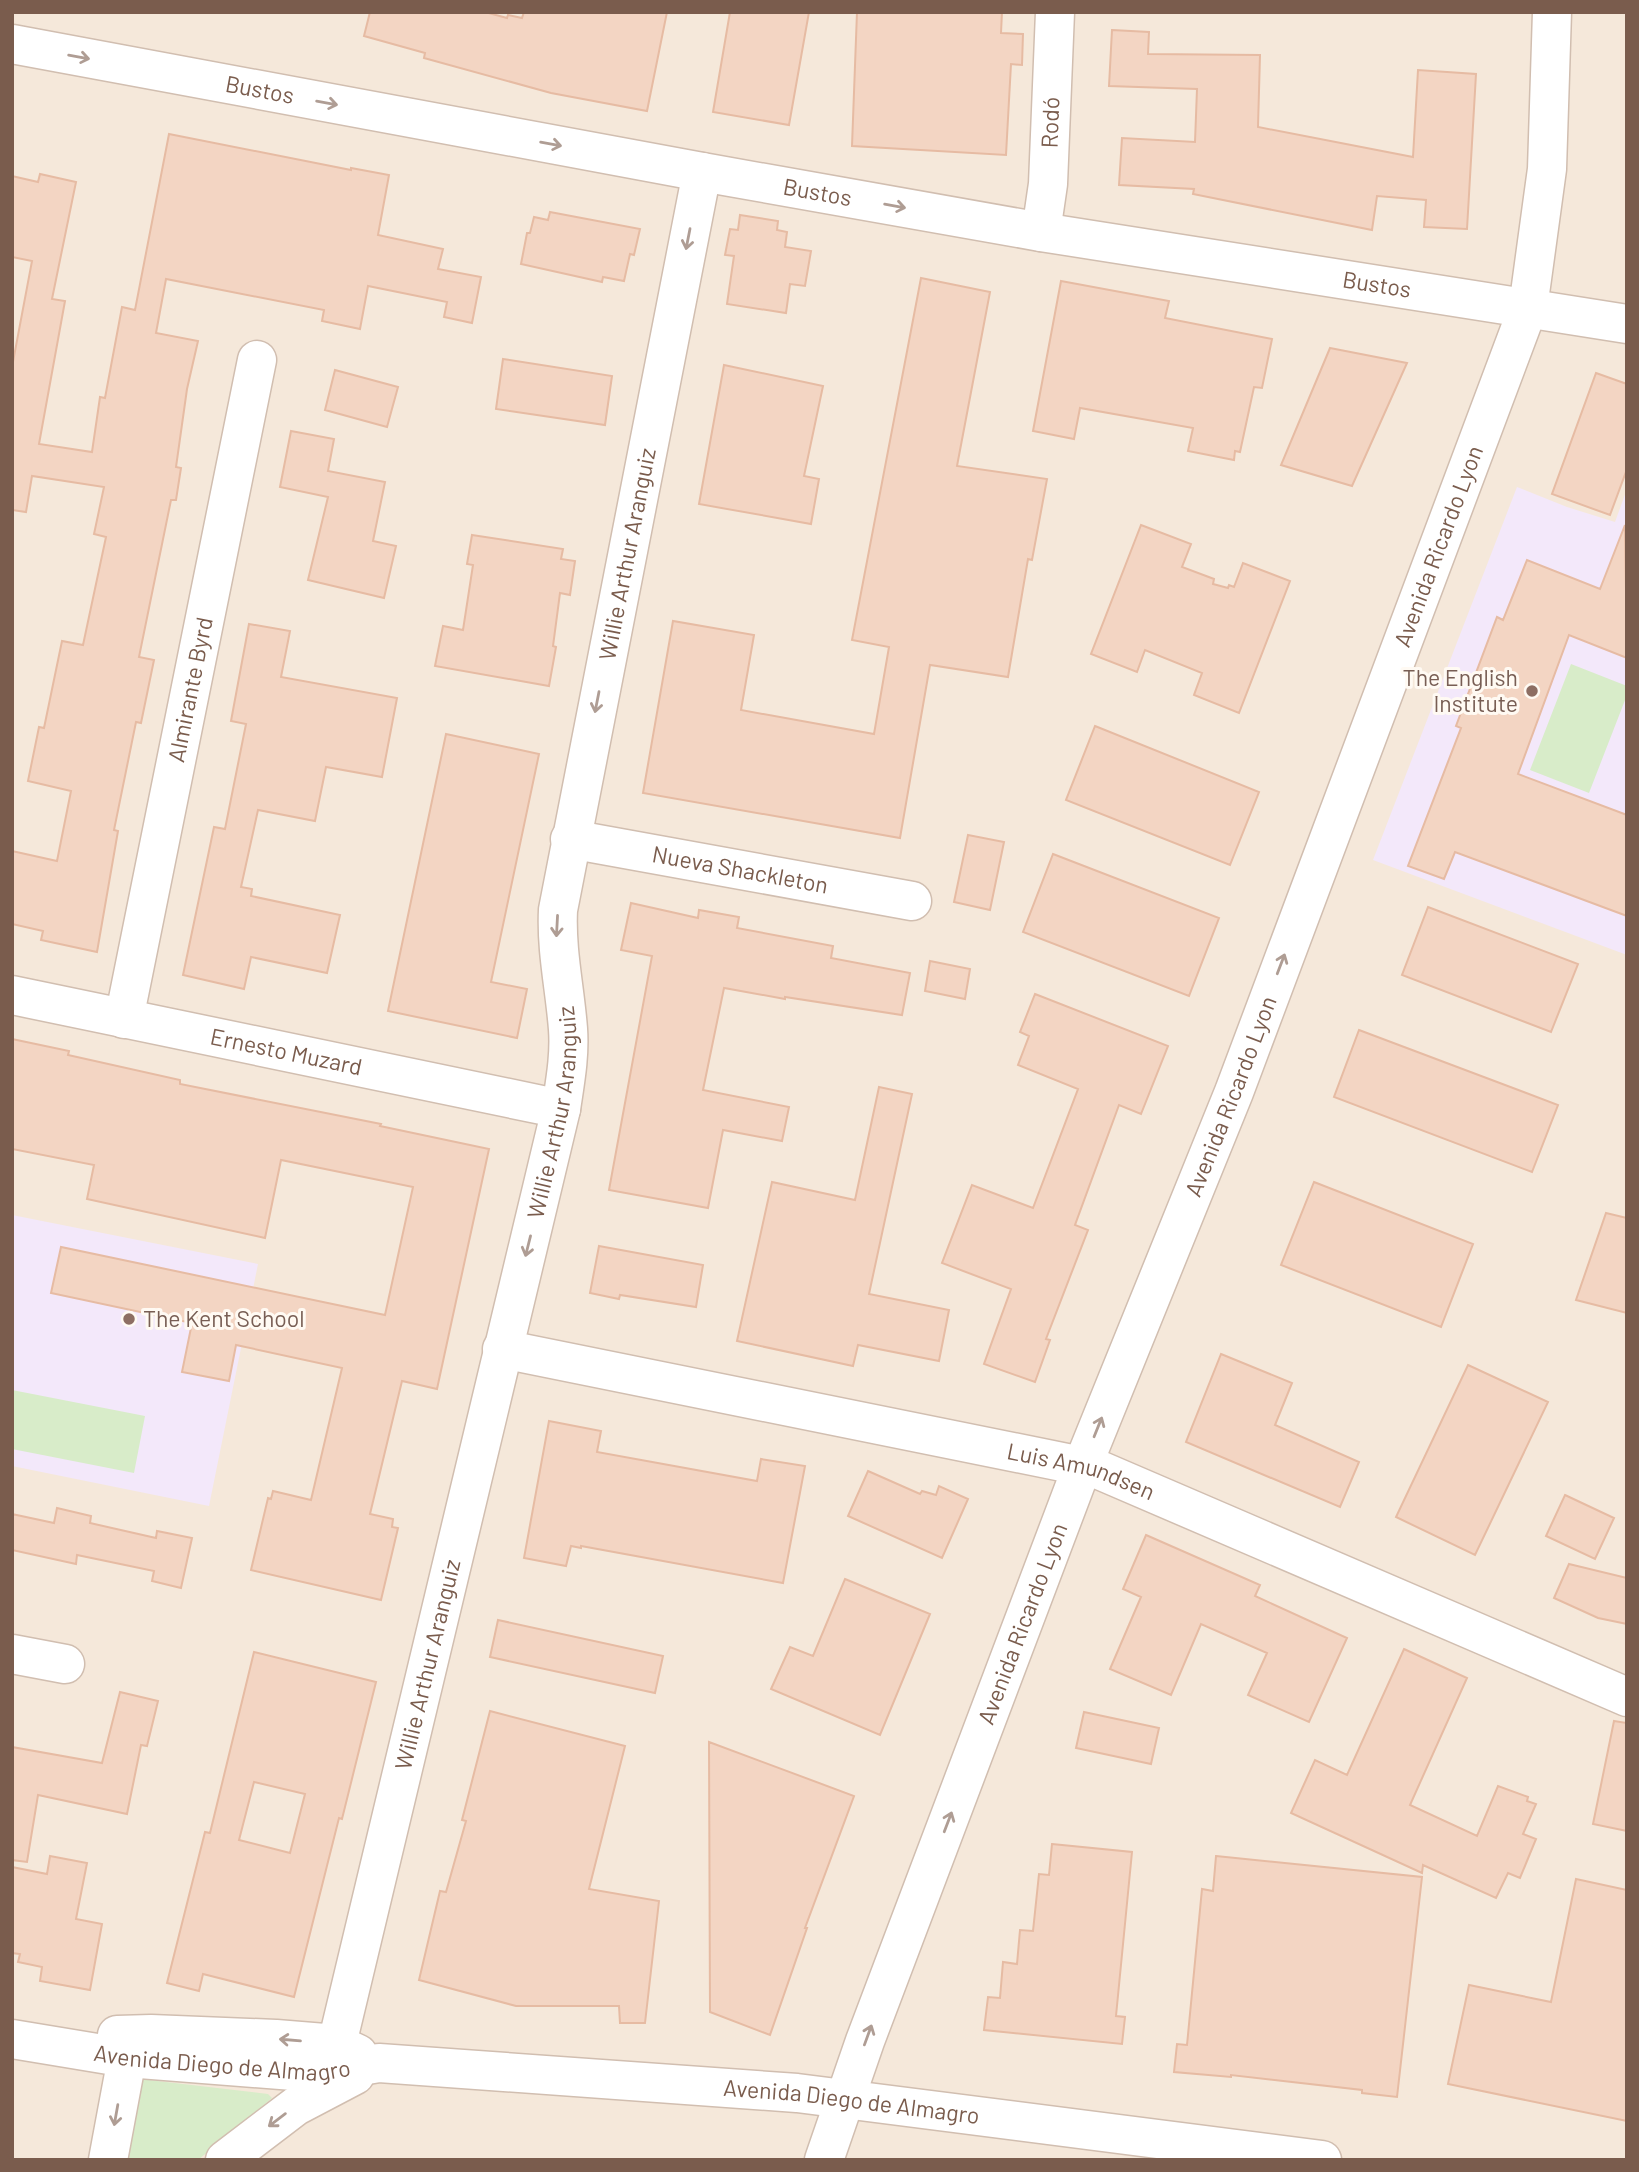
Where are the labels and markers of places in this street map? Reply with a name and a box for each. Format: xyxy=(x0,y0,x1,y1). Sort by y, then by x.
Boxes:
place label: The English Institute xyxy=(1403,663,1518,717)
marker: The English Institute xyxy=(1524,683,1540,699)
place label: The Kent School xyxy=(143,1304,305,1332)
marker: The Kent School xyxy=(121,1311,137,1327)

